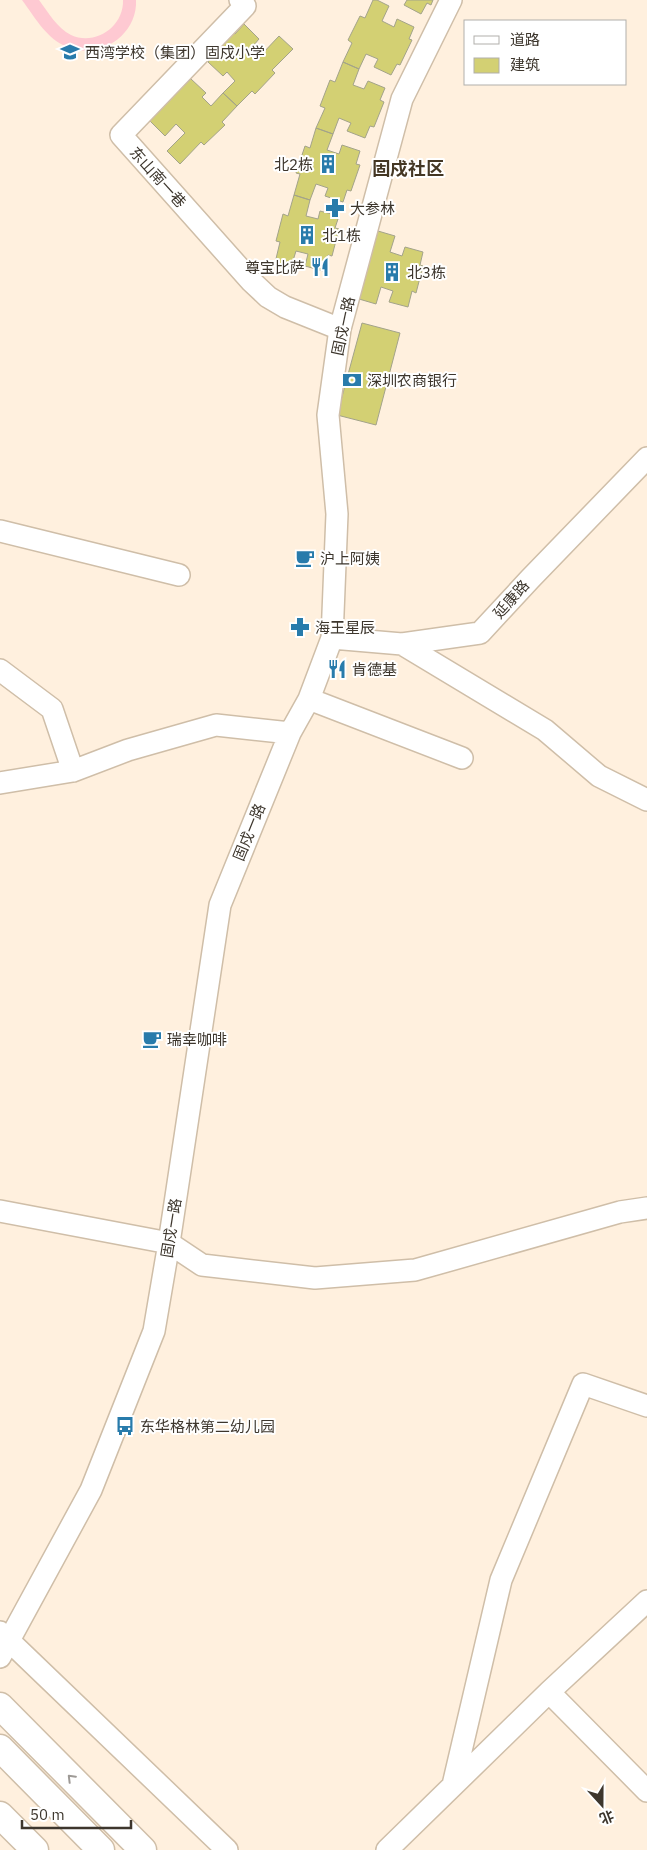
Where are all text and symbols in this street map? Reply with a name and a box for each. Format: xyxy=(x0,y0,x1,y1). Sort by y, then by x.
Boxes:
legend xyxy=(464,20,627,85)
text: 道路 xyxy=(510,30,540,49)
school or university icon: 西湾学校（集团）固戍小学 xyxy=(59,41,81,63)
place label: 西湾学校（集团）固戍小学 xyxy=(85,43,265,62)
text: 建筑 xyxy=(510,55,540,74)
street label: 东山南一巷 xyxy=(126,143,190,211)
building icon: 北2栋 xyxy=(317,153,339,175)
place label: 北2栋 xyxy=(274,155,313,174)
district label: 固戍社区 xyxy=(372,157,444,180)
pharmacy icon: 大参林 xyxy=(324,197,346,219)
place label: 大参林 xyxy=(350,199,395,218)
building icon: 北1栋 xyxy=(296,224,318,246)
place label: 北1栋 xyxy=(322,226,361,245)
restaurant icon: 尊宝比萨 xyxy=(309,256,331,278)
place label: 尊宝比萨 xyxy=(245,258,305,277)
building icon: 北3栋 xyxy=(381,261,403,283)
place label: 北3栋 xyxy=(407,263,446,282)
street label: 固戍一路 xyxy=(327,295,359,357)
bank icon: 深圳农商银行 xyxy=(341,369,363,391)
place label: 深圳农商银行 xyxy=(367,371,457,390)
cafe icon: 沪上阿姨 xyxy=(294,547,316,569)
place label: 沪上阿姨 xyxy=(320,549,380,568)
street label: 延康路 xyxy=(489,576,533,622)
pharmacy icon: 海王星辰 xyxy=(289,616,311,638)
place label: 海王星辰 xyxy=(315,618,375,637)
restaurant icon: 肯德基 xyxy=(326,658,348,680)
place label: 肯德基 xyxy=(352,660,397,679)
street label: 固戍一路 xyxy=(229,801,269,863)
cafe icon: 瑞幸咖啡 xyxy=(141,1028,163,1050)
place label: 瑞幸咖啡 xyxy=(167,1030,227,1049)
street label: 固戍一路 xyxy=(157,1197,185,1259)
bus stop icon: 东华格林第二幼儿园 xyxy=(114,1415,136,1437)
place label: 东华格林第二幼儿园 xyxy=(140,1417,275,1436)
one-way arrow xyxy=(68,1775,77,1784)
north arrow xyxy=(577,1780,627,1830)
scale bar xyxy=(22,1798,131,1830)
text: 50 m xyxy=(30,1805,65,1824)
text: 北 xyxy=(597,1806,616,1828)

